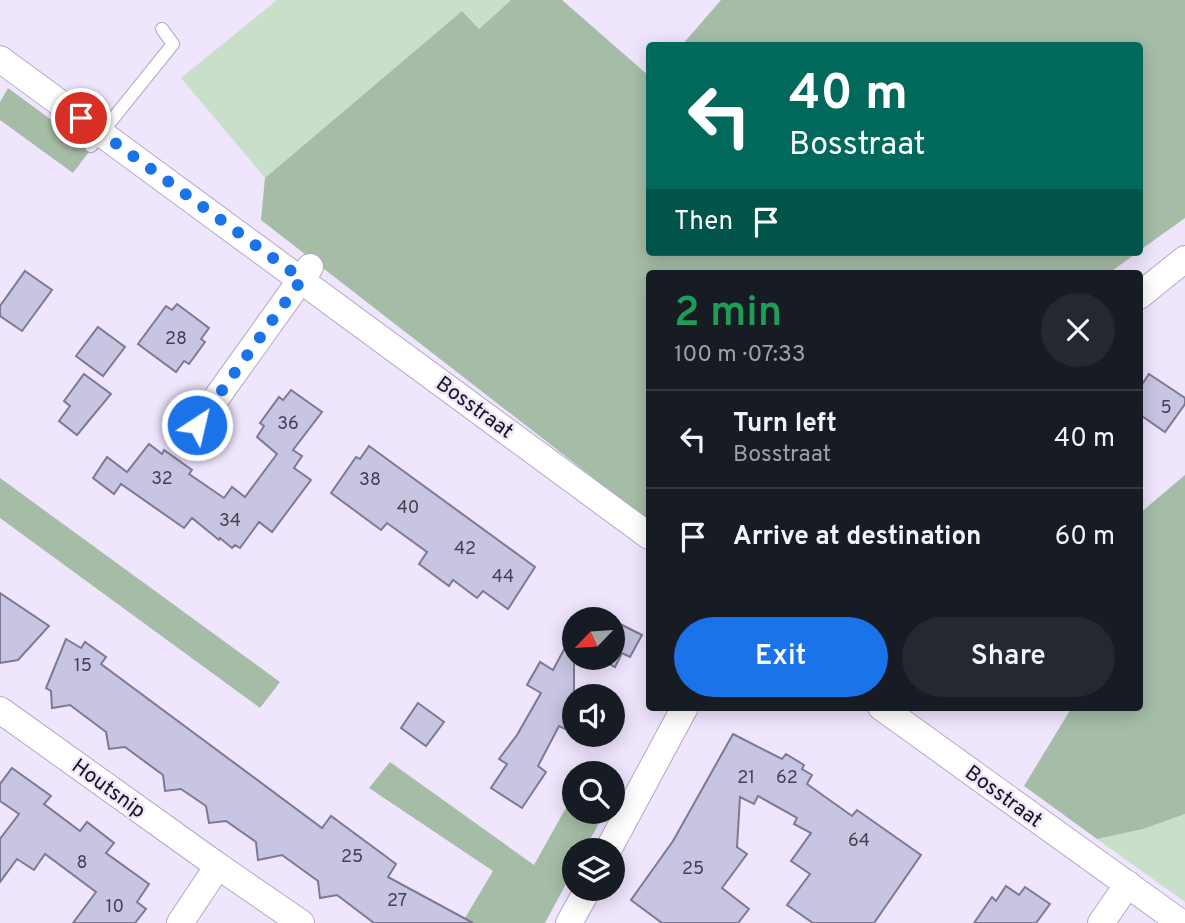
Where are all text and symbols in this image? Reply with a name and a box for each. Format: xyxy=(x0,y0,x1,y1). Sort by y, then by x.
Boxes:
text: 40 m xyxy=(789,65,908,127)
icon: left xyxy=(674,70,765,161)
pin xyxy=(51,88,111,148)
icon: arrive xyxy=(62,99,100,137)
text: Bosstraat xyxy=(789,126,926,166)
icon: arrive xyxy=(747,203,785,241)
text: Then xyxy=(674,206,733,239)
text: 2 min xyxy=(674,288,782,341)
button: close xyxy=(1041,293,1115,367)
house number: 28 xyxy=(165,328,187,351)
text: 100 m · 07:33 xyxy=(674,341,806,370)
street label: Bosstraat xyxy=(430,371,518,445)
position arrow xyxy=(160,388,234,462)
house number: 5 xyxy=(1160,397,1172,420)
text: Turn left xyxy=(733,408,837,441)
house number: 36 xyxy=(277,413,299,436)
icon: left xyxy=(674,420,712,458)
text: 40 m xyxy=(1054,423,1115,456)
text: Bosstraat xyxy=(733,441,831,470)
house number: 32 xyxy=(151,468,173,491)
house number: 38 xyxy=(359,469,381,492)
house number: 40 xyxy=(397,497,419,520)
house number: 34 xyxy=(219,510,241,533)
icon: arrive xyxy=(674,518,712,556)
text: Arrive at destination xyxy=(733,521,981,554)
text: 60 m xyxy=(1055,521,1115,554)
house number: 42 xyxy=(454,538,476,561)
house number: 44 xyxy=(492,566,514,589)
north arrow xyxy=(562,607,625,670)
map controls xyxy=(562,607,625,901)
button: Exit xyxy=(674,617,888,697)
button: Share xyxy=(902,617,1115,697)
house number: 15 xyxy=(74,655,92,678)
button: sound xyxy=(562,684,625,747)
street label: Houtsnip xyxy=(66,753,150,825)
street label: Bosstraat xyxy=(959,760,1047,834)
button: search xyxy=(562,761,625,824)
house number: 21 xyxy=(737,767,755,790)
house number: 62 xyxy=(776,767,798,790)
house number: 64 xyxy=(848,830,870,853)
button: layers xyxy=(562,838,625,901)
house number: 25 xyxy=(341,846,363,869)
house number: 8 xyxy=(77,852,88,875)
house number: 25 xyxy=(682,858,704,881)
house number: 27 xyxy=(387,890,407,913)
house number: 10 xyxy=(106,896,124,919)

